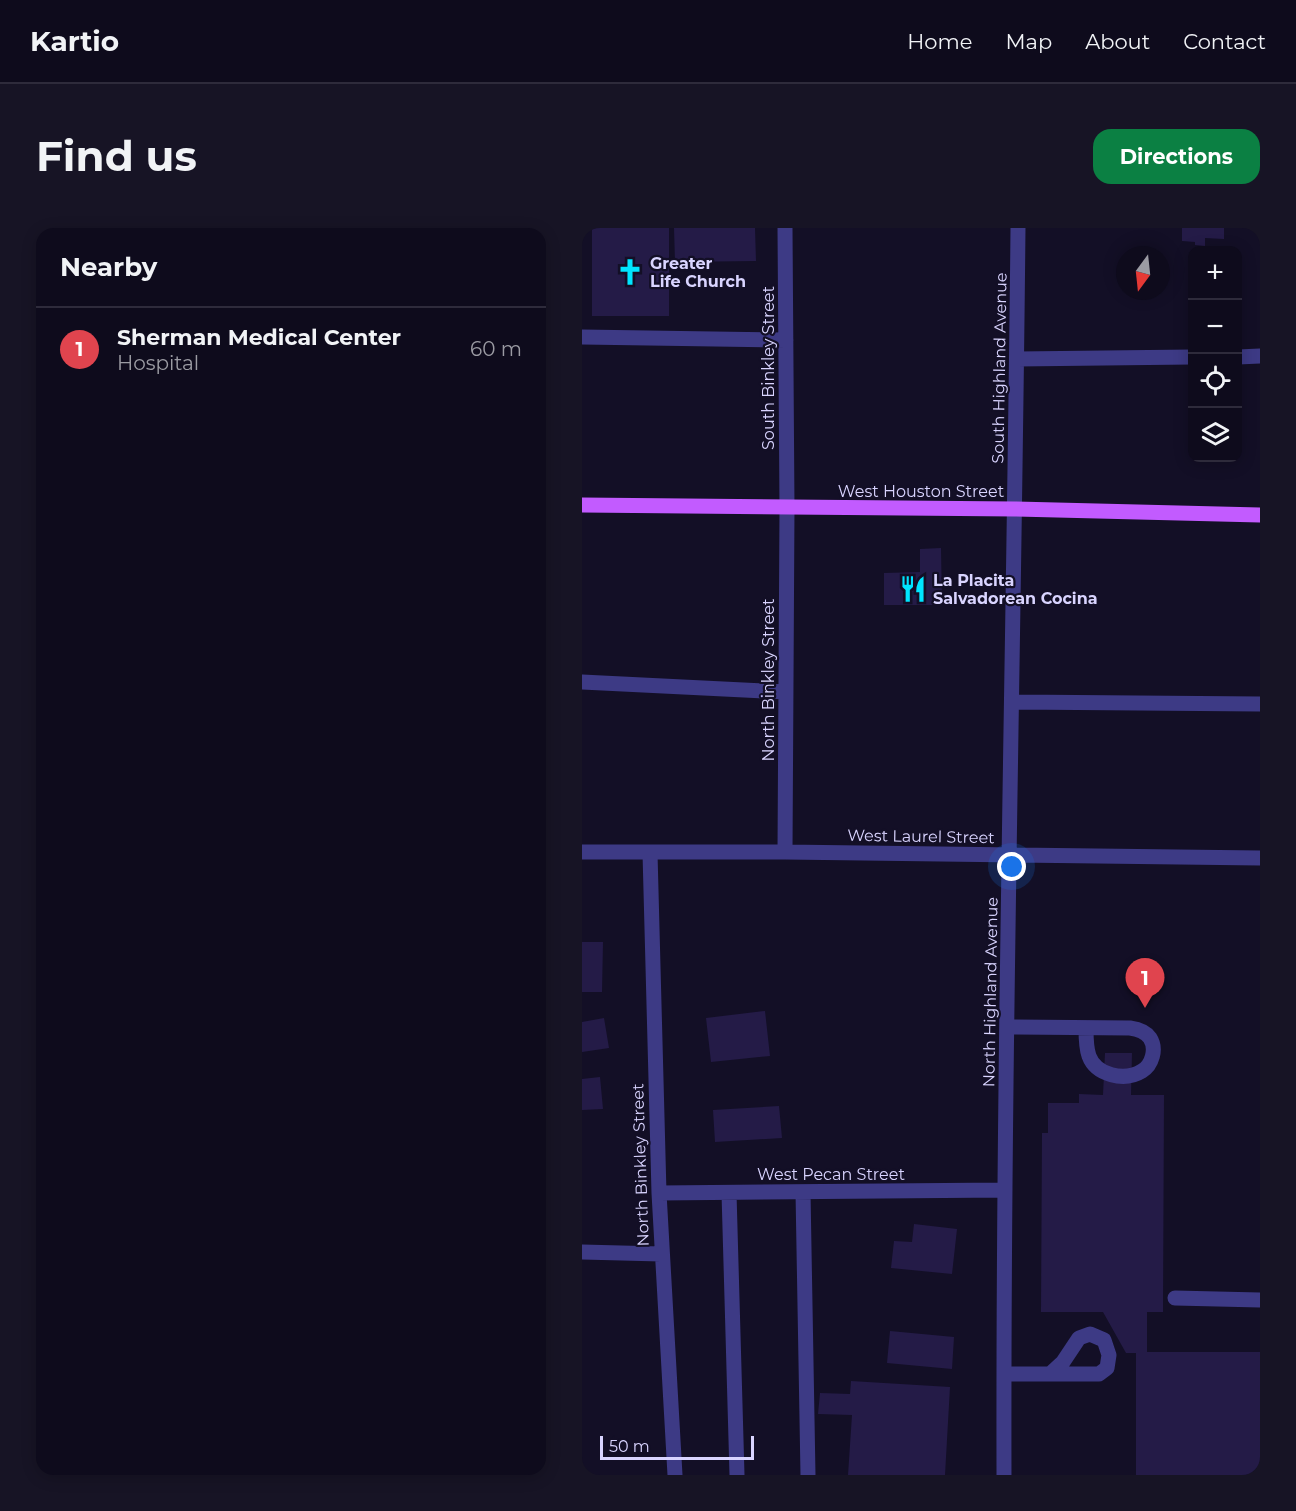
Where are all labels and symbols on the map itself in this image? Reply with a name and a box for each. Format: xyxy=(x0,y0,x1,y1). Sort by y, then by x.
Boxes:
north arrow xyxy=(1116,246,1170,300)
place label: Greater Life Church xyxy=(650,254,746,291)
church icon: Greater Life Church xyxy=(615,257,645,287)
street label: South Highland Avenue xyxy=(988,272,1011,464)
street label: South Binkley Street xyxy=(759,286,778,450)
street label: West Houston Street xyxy=(838,482,1005,501)
place label: La Placita Salvadorean Cocina xyxy=(933,571,1098,608)
restaurant icon: La Placita Salvadorean Cocina xyxy=(898,574,928,604)
street label: North Binkley Street xyxy=(759,598,778,762)
street label: West Laurel Street xyxy=(847,826,995,847)
your location xyxy=(997,852,1026,881)
street label: North Highland Avenue xyxy=(979,897,1002,1087)
pin: 1 xyxy=(1126,958,1164,1008)
street label: North Binkley Street xyxy=(628,1083,653,1247)
street label: West Pecan Street xyxy=(757,1165,905,1184)
scale bar xyxy=(600,1433,754,1460)

